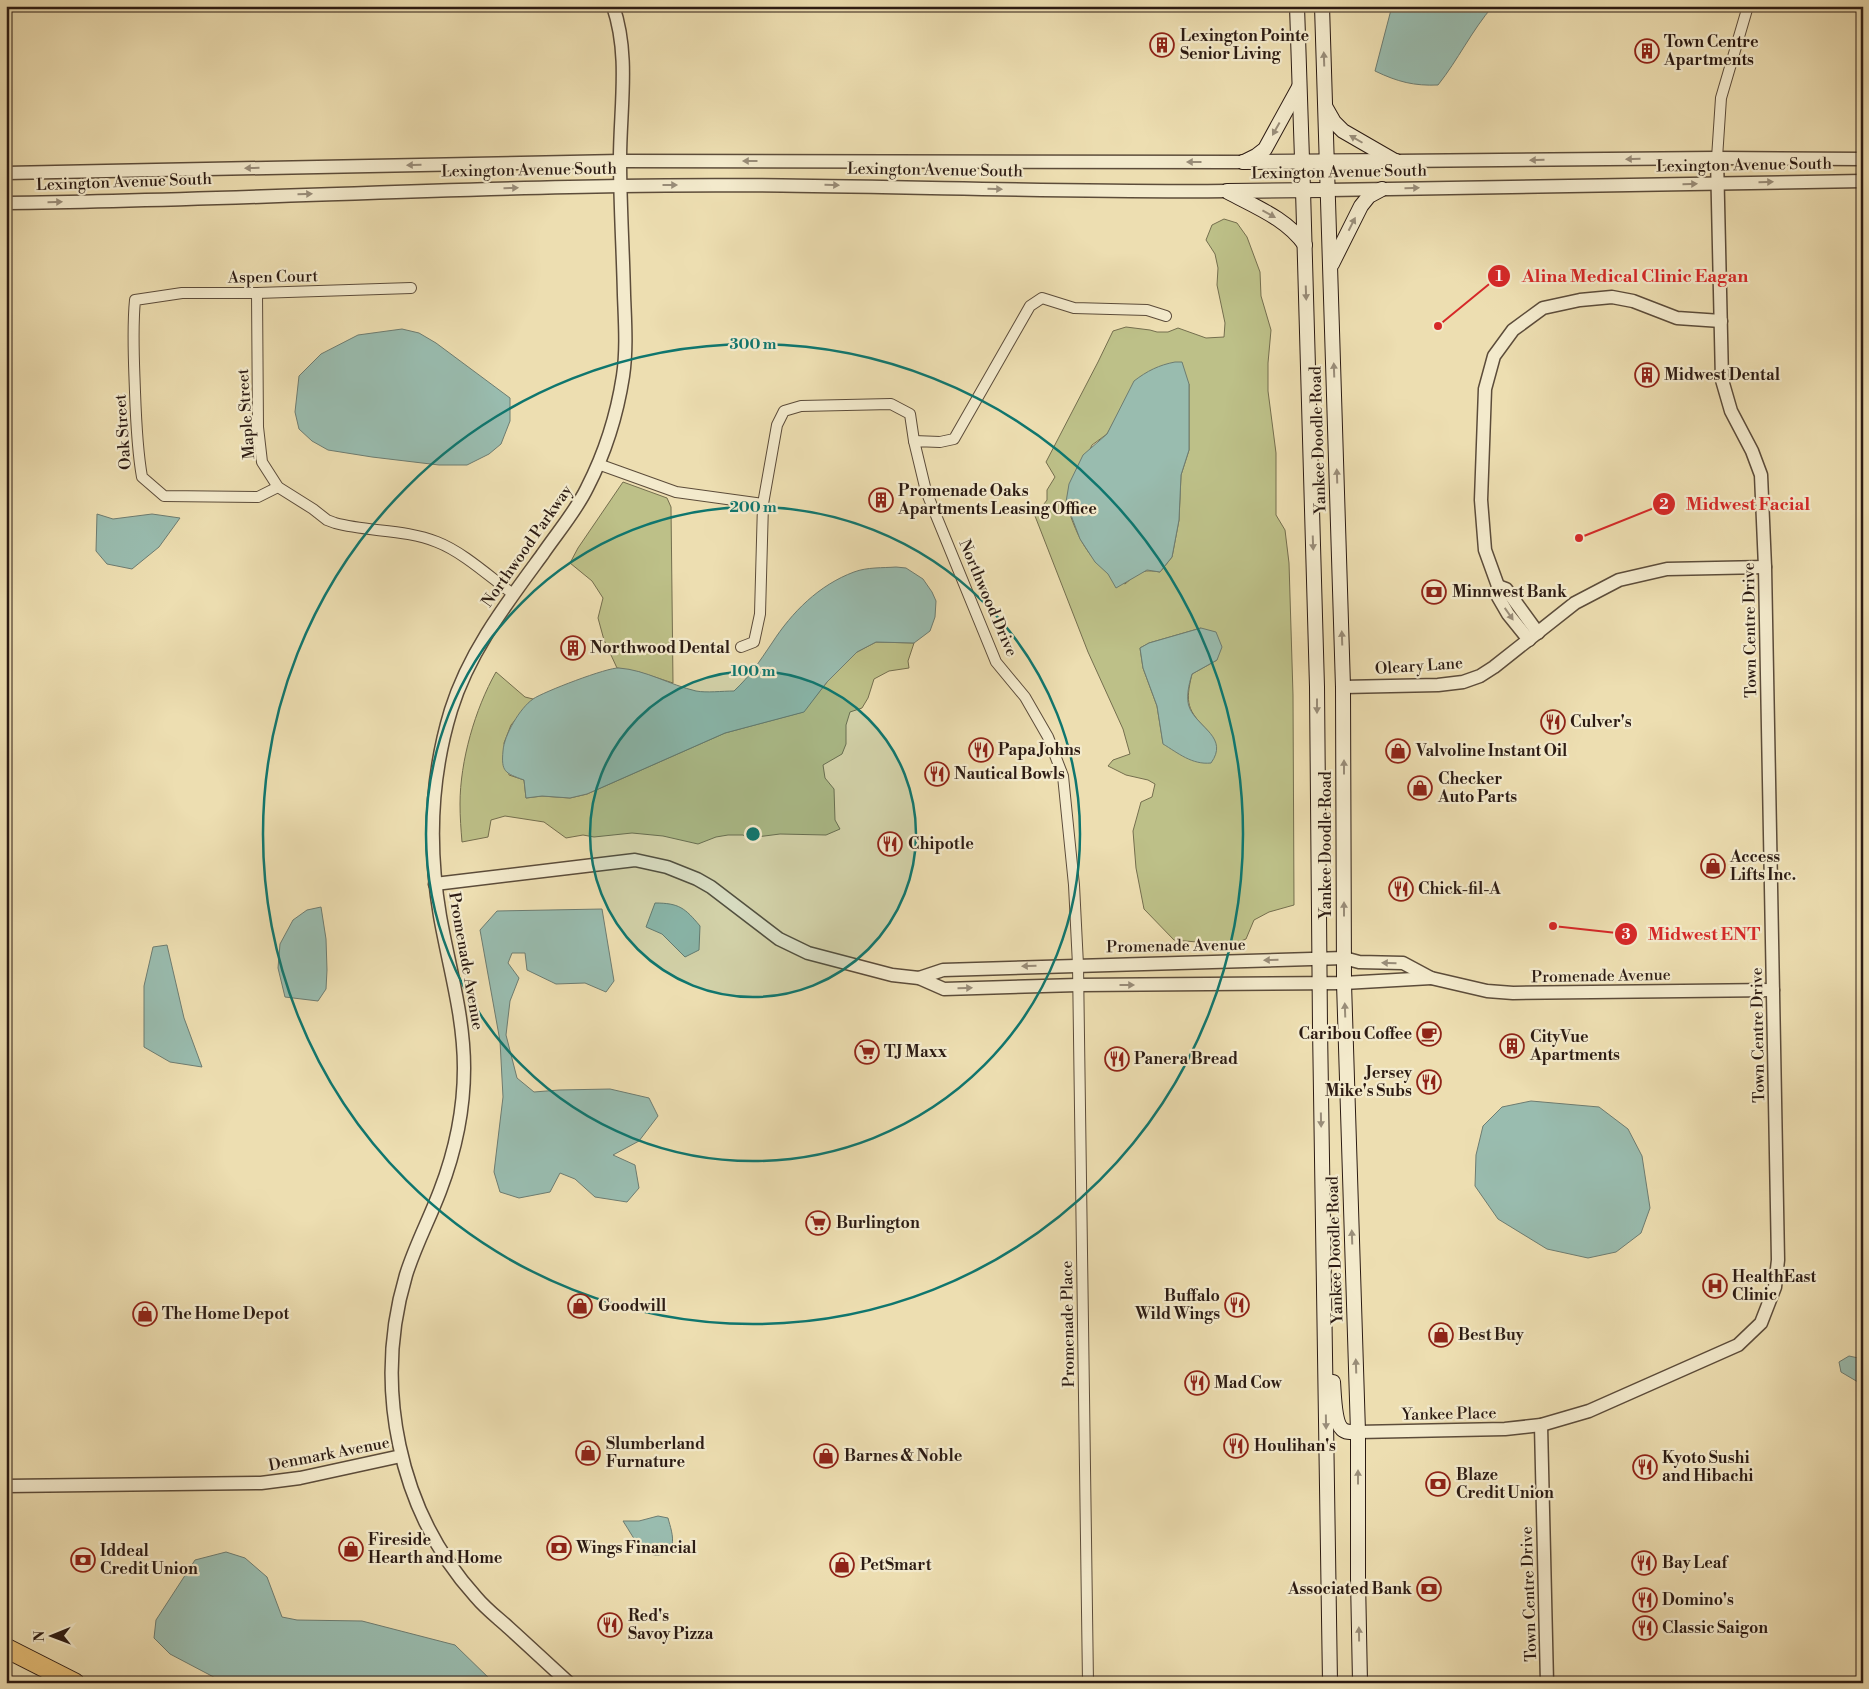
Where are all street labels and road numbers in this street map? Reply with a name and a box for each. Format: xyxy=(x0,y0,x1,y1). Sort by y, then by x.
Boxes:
street label: Lexington Avenue South xyxy=(1656,153,1833,177)
street label: Lexington Avenue South xyxy=(441,158,618,182)
street label: Lexington Avenue South xyxy=(847,158,1024,182)
street label: Lexington Avenue South xyxy=(1251,160,1428,184)
street label: Lexington Avenue South xyxy=(36,169,213,195)
street label: Aspen Court xyxy=(227,266,319,288)
street label: Yankee Doodle Road xyxy=(1305,366,1331,515)
street label: Maple Street xyxy=(233,368,259,460)
street label: Oak Street xyxy=(110,393,136,470)
street label: Northwood Parkway xyxy=(477,481,577,611)
street label: Northwood Drive xyxy=(954,536,1022,660)
street label: Town Centre Drive xyxy=(1739,562,1761,698)
street label: Oleary Lane xyxy=(1374,653,1464,679)
street label: Yankee Doodle Road xyxy=(1316,771,1336,920)
street label: Promenade Avenue xyxy=(444,891,488,1031)
street label: Promenade Avenue xyxy=(1106,935,1246,957)
street label: Promenade Avenue xyxy=(1531,965,1671,987)
street label: Town Centre Drive xyxy=(1747,967,1769,1103)
street label: Yankee Doodle Road xyxy=(1322,1176,1348,1325)
street label: Promenade Place xyxy=(1057,1260,1079,1388)
street label: Yankee Place xyxy=(1400,1403,1497,1425)
street label: Denmark Avenue xyxy=(267,1432,391,1476)
street label: Town Centre Drive xyxy=(1517,1526,1541,1662)

